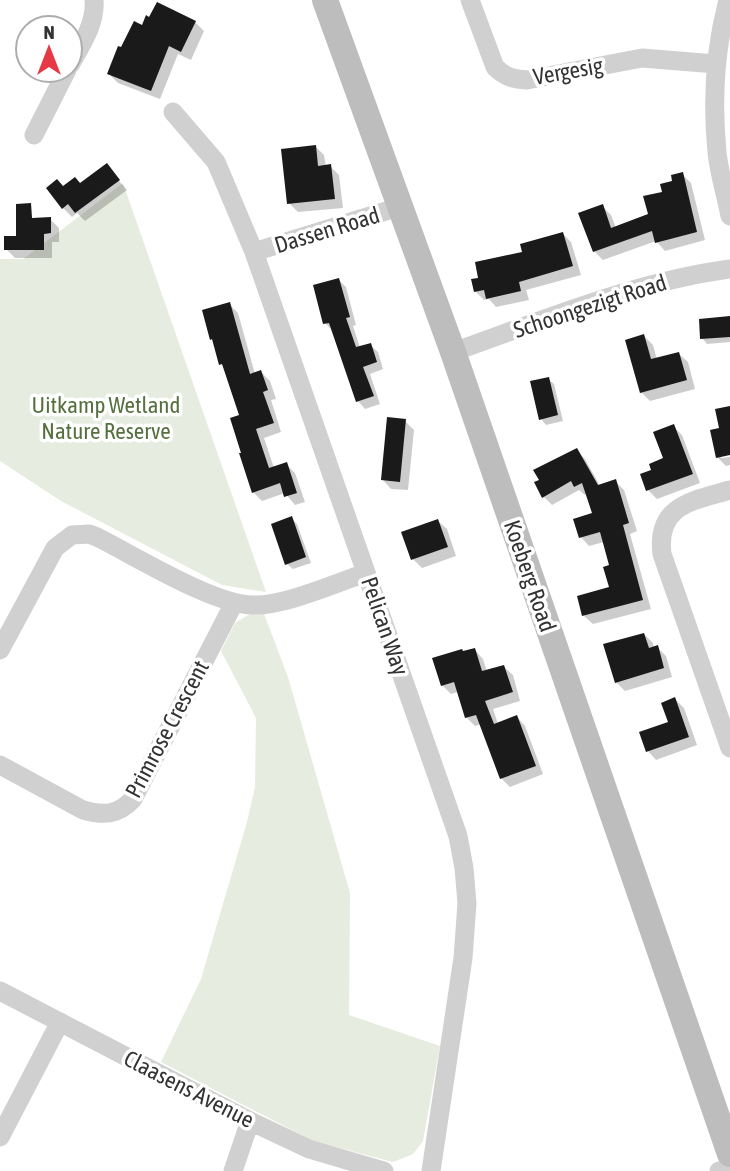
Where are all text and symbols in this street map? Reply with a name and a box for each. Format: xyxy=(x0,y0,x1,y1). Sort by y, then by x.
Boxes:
north arrow xyxy=(14,14,84,84)
text: N xyxy=(43,21,55,43)
street label: Vergesig xyxy=(531,52,605,90)
street label: Dassen Road xyxy=(271,202,383,258)
street label: Schoongezigt Road xyxy=(510,269,670,343)
park label: Uitkamp Wetland Nature Reserve xyxy=(32,392,180,444)
street label: Koeberg Road xyxy=(499,517,561,635)
street label: Pelican Way xyxy=(356,573,414,679)
street label: Primrose Crescent xyxy=(120,656,214,802)
street label: Claasens Avenue xyxy=(120,1045,258,1133)

